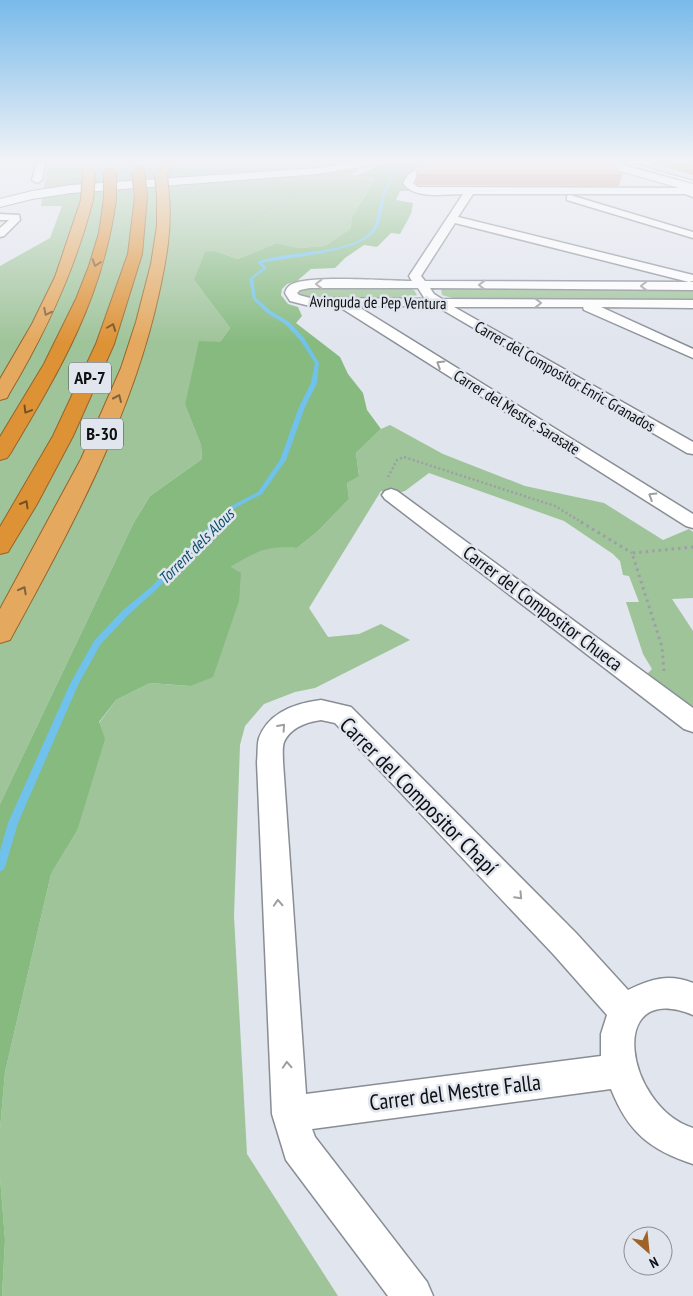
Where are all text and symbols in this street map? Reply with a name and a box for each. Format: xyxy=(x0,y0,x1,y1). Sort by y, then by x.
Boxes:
one-way arrow xyxy=(92,259,102,267)
one-way arrow xyxy=(315,279,323,289)
one-way arrow xyxy=(478,280,486,290)
one-way arrow xyxy=(640,281,648,291)
street label: Avinguda de Pep Ventura xyxy=(309,291,447,313)
one-way arrow xyxy=(534,298,542,308)
one-way arrow xyxy=(43,307,53,316)
street label: Carrer del Compositor Enric Granados xyxy=(471,316,659,436)
one-way arrow xyxy=(106,323,116,332)
one-way arrow xyxy=(436,360,445,370)
road number: AP-7 xyxy=(69,362,111,393)
street label: Carrer del Mestre Sarasate xyxy=(450,365,584,459)
one-way arrow xyxy=(112,394,123,403)
one-way arrow xyxy=(23,404,33,413)
road number: B-30 xyxy=(81,418,123,449)
one-way arrow xyxy=(648,493,657,503)
one-way arrow xyxy=(19,501,29,510)
water label: Torrent dels Alous xyxy=(154,503,239,588)
street label: Carrer del Compositor Chueca xyxy=(458,540,628,676)
one-way arrow xyxy=(17,587,27,596)
street label: Carrer del Compositor Chapí xyxy=(334,711,504,881)
one-way arrow xyxy=(276,724,285,733)
one-way arrow xyxy=(513,891,522,900)
one-way arrow xyxy=(273,899,284,907)
one-way arrow xyxy=(282,1061,293,1069)
street label: Carrer del Mestre Falla xyxy=(368,1068,542,1116)
north arrow xyxy=(623,1226,673,1276)
text: N xyxy=(646,1253,661,1272)

